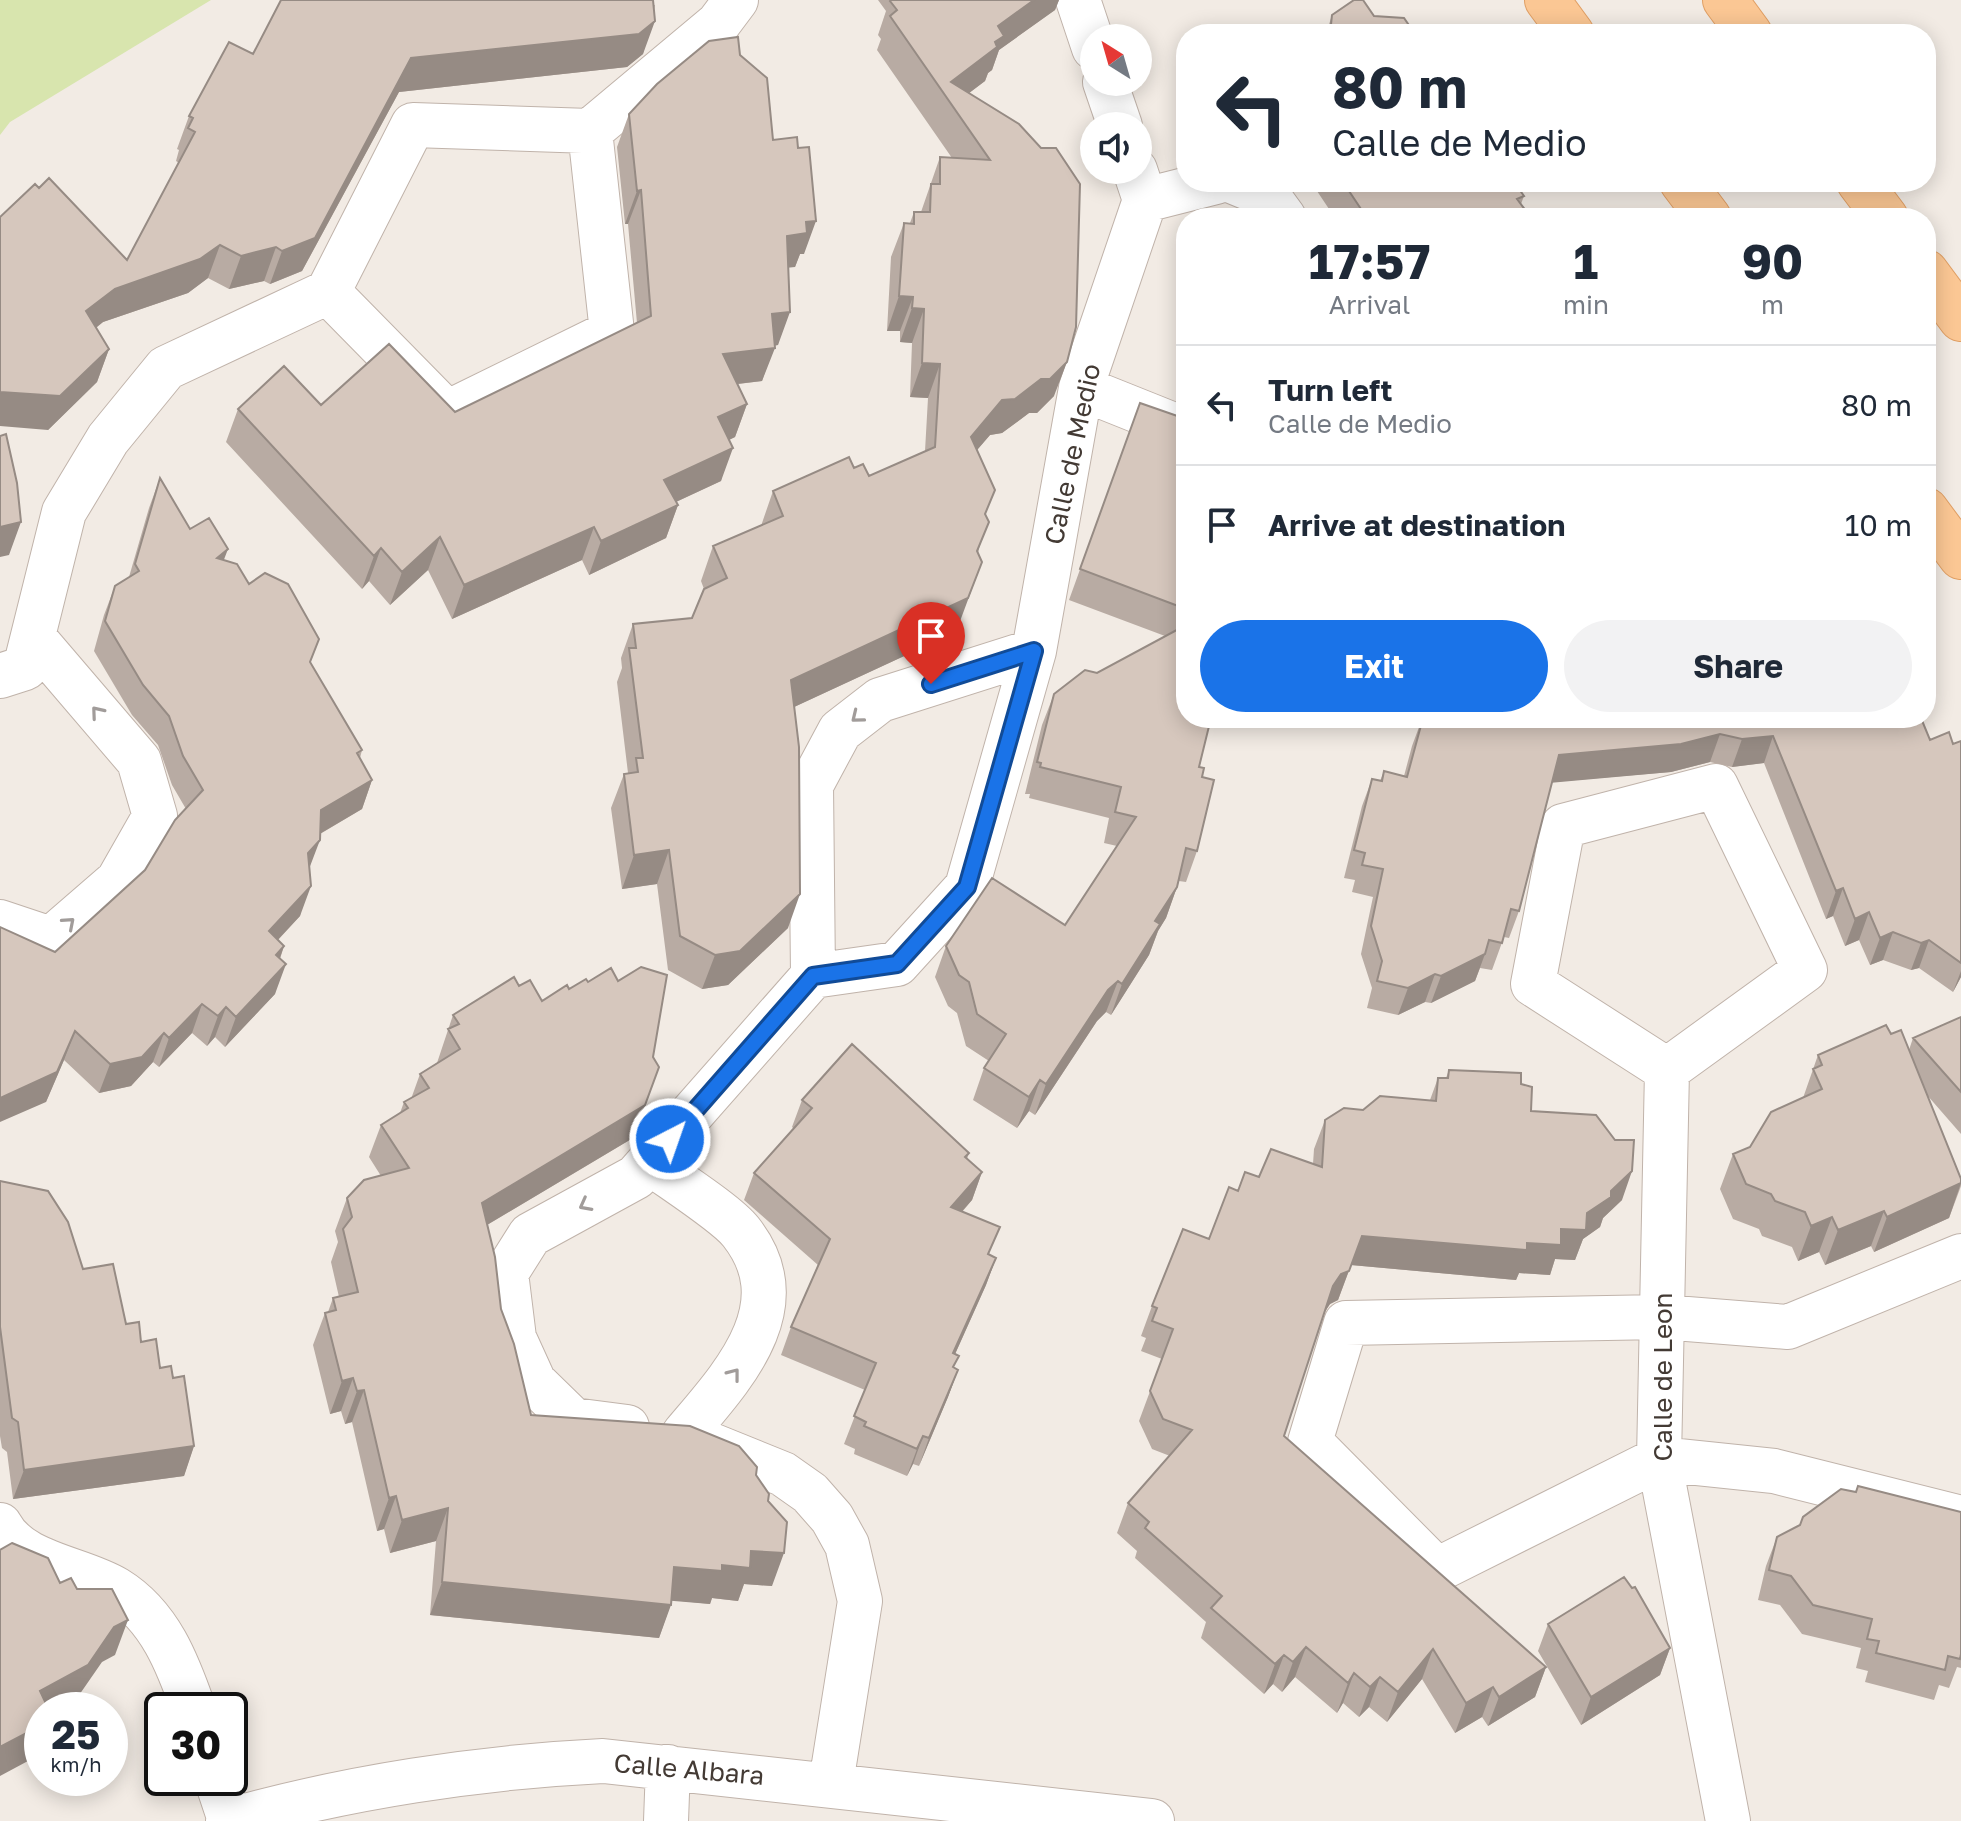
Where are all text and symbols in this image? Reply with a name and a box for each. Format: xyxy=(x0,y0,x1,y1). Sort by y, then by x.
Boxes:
north arrow xyxy=(1080,24,1152,96)
map controls xyxy=(1080,24,1152,184)
text: 80 m xyxy=(1332,53,1467,120)
icon: left xyxy=(1200,56,1304,160)
button: sound xyxy=(1080,112,1152,184)
text: Calle de Medio xyxy=(1332,121,1587,164)
text: 17:57 xyxy=(1309,232,1430,290)
text: 1 xyxy=(1574,232,1598,290)
text: 90 xyxy=(1742,232,1803,290)
text: Arrival xyxy=(1329,289,1410,320)
text: min xyxy=(1563,289,1609,320)
text: m xyxy=(1761,289,1784,320)
street label: Calle de Medio xyxy=(1038,361,1106,547)
text: Turn left xyxy=(1268,372,1393,408)
icon: left xyxy=(1200,383,1244,427)
text: 80 m xyxy=(1841,387,1912,423)
text: Calle de Medio xyxy=(1268,408,1452,439)
icon: arrive xyxy=(1200,503,1244,547)
text: Arrive at destination xyxy=(1268,507,1565,543)
text: 10 m xyxy=(1845,507,1912,543)
pin xyxy=(897,602,965,684)
icon: arrive xyxy=(909,614,953,658)
button: Exit xyxy=(1200,620,1548,712)
button: Share xyxy=(1564,620,1912,712)
one-way arrow xyxy=(92,707,107,722)
one-way arrow xyxy=(852,707,867,722)
one-way arrow xyxy=(60,918,75,933)
position arrow xyxy=(628,1097,712,1181)
one-way arrow xyxy=(579,1195,594,1210)
street label: Calle de Leon xyxy=(1647,1292,1678,1462)
one-way arrow xyxy=(724,1369,739,1384)
speed limit sign: 30 xyxy=(144,1692,248,1796)
text: 25 xyxy=(52,1710,100,1758)
street label: Calle Albara xyxy=(613,1747,765,1791)
text: km/h xyxy=(51,1752,101,1776)

